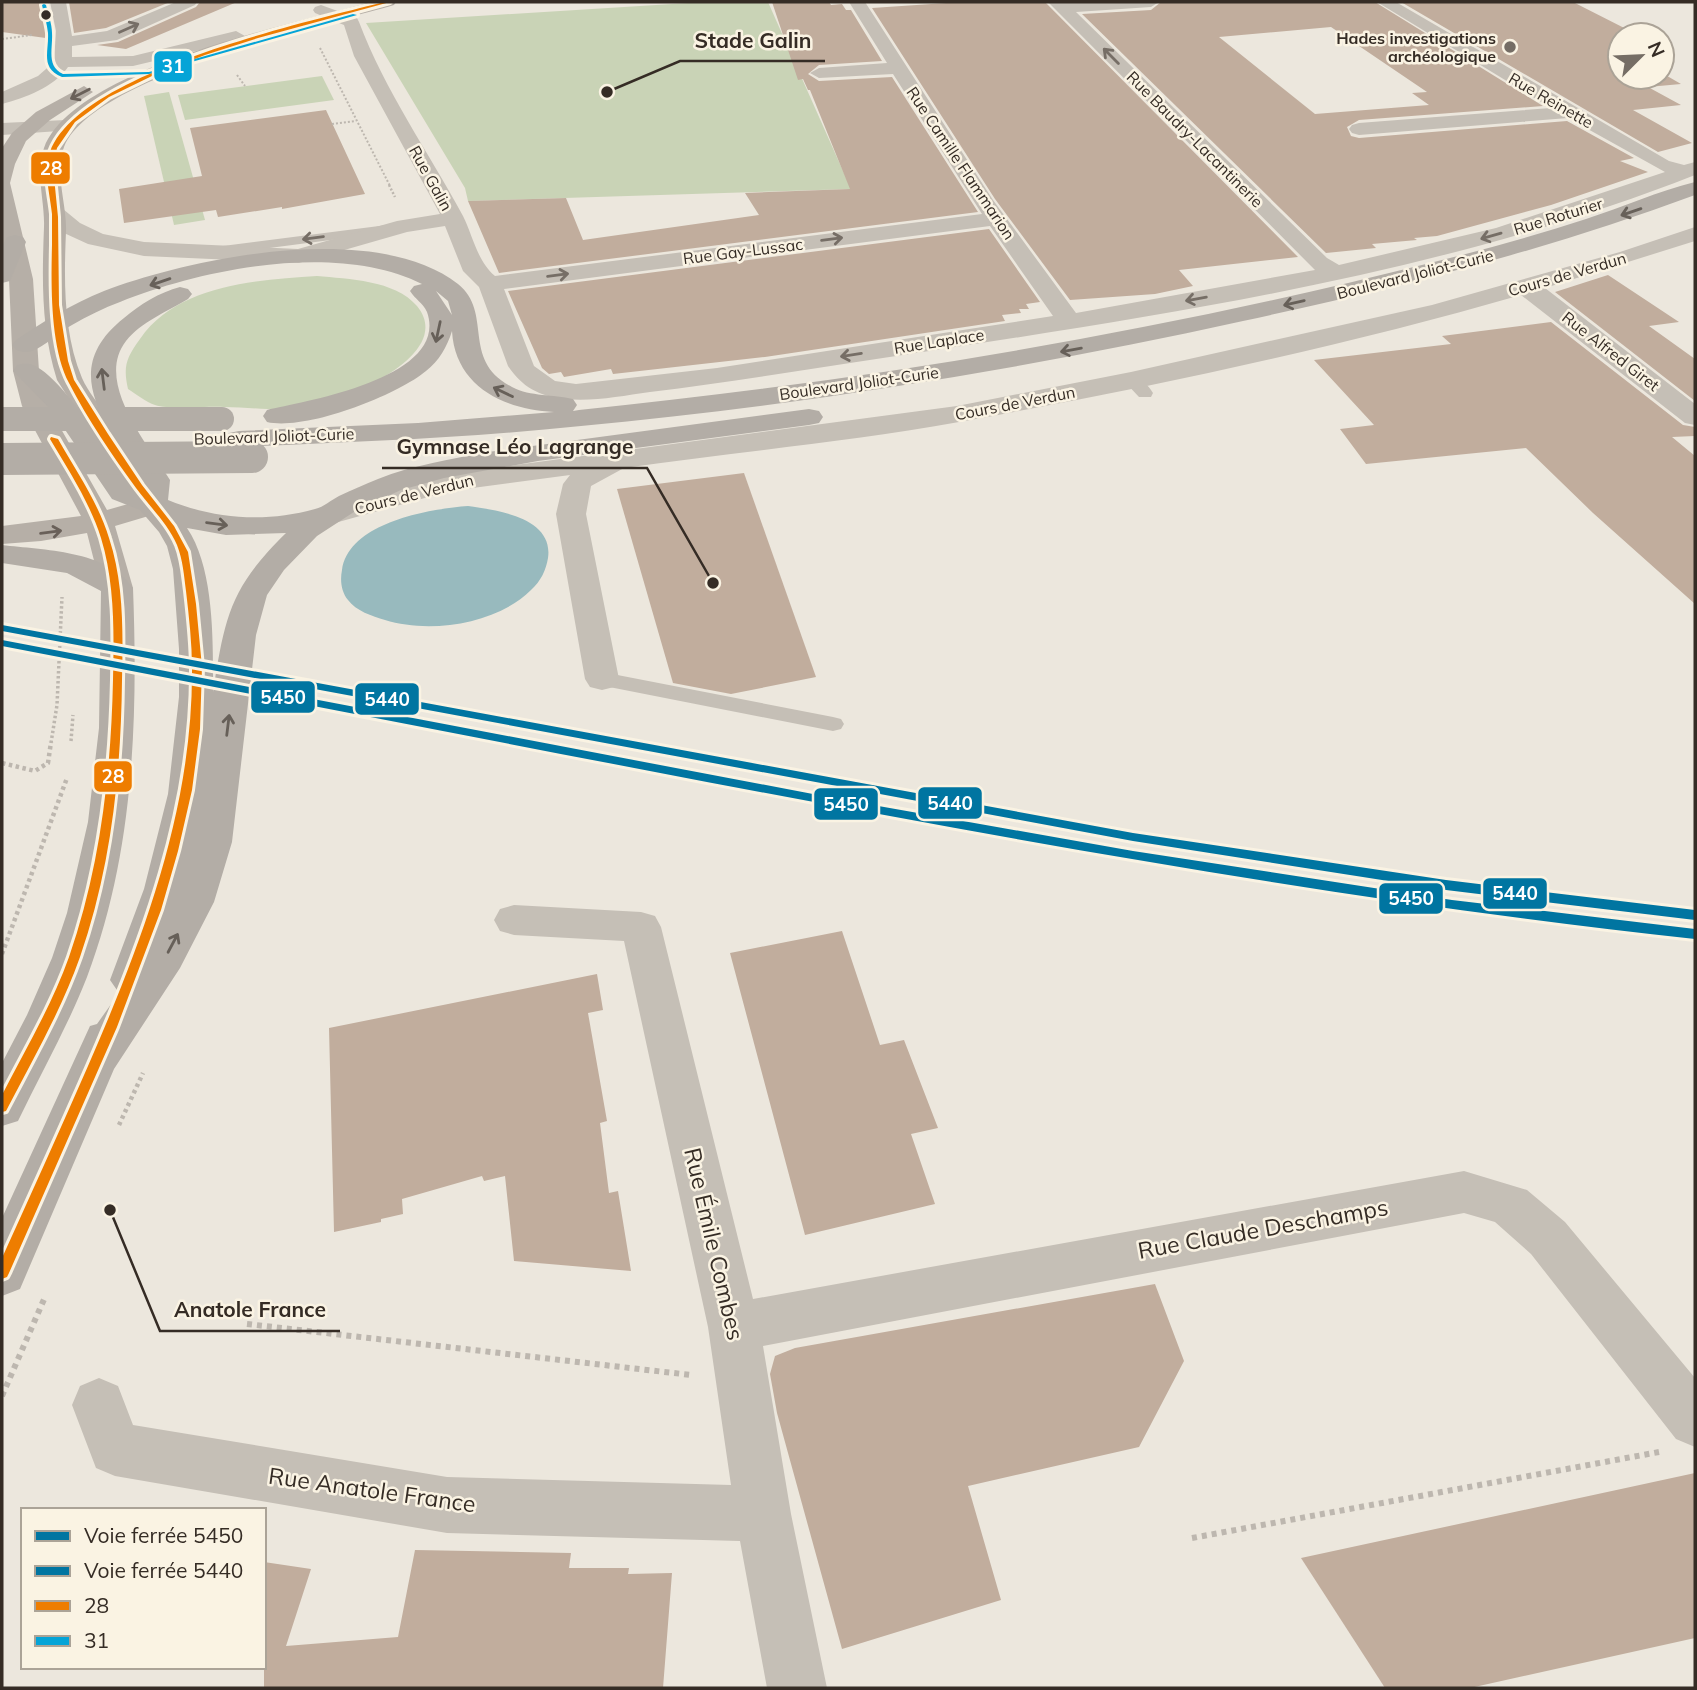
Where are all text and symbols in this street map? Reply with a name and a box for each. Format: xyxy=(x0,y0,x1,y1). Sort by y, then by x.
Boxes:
unlabelled marker xyxy=(39,8,53,22)
callout: Stade Galin xyxy=(680,19,825,61)
one-way arrow xyxy=(117,21,139,34)
north arrow xyxy=(1606,21,1676,91)
text: Stade Galin xyxy=(695,27,811,53)
place label: Hades investigations archéologique xyxy=(1336,28,1496,66)
text: N xyxy=(1643,38,1670,61)
marker: Hades investigations archéologique xyxy=(1502,39,1518,55)
one-way arrow xyxy=(1103,48,1120,65)
line badge: 31 xyxy=(153,50,193,83)
text: 31 xyxy=(162,54,184,78)
street label: Rue Baudry-Lacantinerie xyxy=(1123,67,1267,211)
street label: Rue Reinette xyxy=(1505,68,1597,132)
street label: Rue Camille Flammarion xyxy=(902,83,1020,243)
one-way arrow xyxy=(70,87,91,101)
street label: Rue Galin xyxy=(405,142,457,214)
line badge: 28 xyxy=(30,151,71,185)
text: 28 xyxy=(40,156,62,180)
street label: Rue Roturier xyxy=(1511,193,1605,239)
one-way arrow xyxy=(1621,207,1643,219)
one-way arrow xyxy=(1481,230,1503,243)
one-way arrow xyxy=(303,232,325,245)
one-way arrow xyxy=(820,233,843,246)
street label: Rue Gay-Lussac xyxy=(682,234,804,268)
street label: Boulevard Joliot-Curie xyxy=(1335,245,1495,303)
street label: Cours de Verdun xyxy=(1506,248,1628,300)
one-way arrow xyxy=(546,268,568,281)
one-way arrow xyxy=(149,276,171,289)
one-way arrow xyxy=(1185,293,1208,307)
one-way arrow xyxy=(1283,297,1306,310)
street label: Rue Alfred Giret xyxy=(1558,307,1664,395)
one-way arrow xyxy=(431,321,444,343)
street label: Rue Laplace xyxy=(893,324,985,358)
one-way arrow xyxy=(1060,344,1083,357)
one-way arrow xyxy=(840,349,863,362)
street label: Boulevard Joliot-Curie xyxy=(778,362,940,404)
one-way arrow xyxy=(96,368,109,391)
street label: Cours de Verdun xyxy=(953,382,1077,424)
one-way arrow xyxy=(493,385,514,399)
street label: Boulevard Joliot-Curie xyxy=(193,423,355,449)
callout: Gymnase Léo Lagrange xyxy=(382,426,647,468)
text: Gymnase Léo Lagrange xyxy=(397,433,633,459)
street label: Cours de Verdun xyxy=(352,470,476,518)
one-way arrow xyxy=(205,518,228,531)
one-way arrow xyxy=(39,526,62,539)
line badge: 5450 xyxy=(250,680,316,714)
line badge: 5440 xyxy=(354,682,420,716)
text: 5450 xyxy=(260,685,306,709)
text: 5440 xyxy=(364,687,410,711)
one-way arrow xyxy=(221,714,234,736)
line badge: 28 xyxy=(93,760,133,793)
text: 28 xyxy=(102,764,124,788)
line badge: 5440 xyxy=(917,786,983,820)
line badge: 5450 xyxy=(813,787,879,821)
text: 5440 xyxy=(927,791,973,815)
text: 5450 xyxy=(823,792,869,816)
line badge: 5440 xyxy=(1482,877,1548,910)
text: 5440 xyxy=(1492,881,1538,905)
line badge: 5450 xyxy=(1378,882,1444,915)
text: 5450 xyxy=(1388,886,1434,910)
one-way arrow xyxy=(167,933,180,954)
street label: Rue Émile Combes xyxy=(678,1145,751,1343)
street label: Rue Claude Deschamps xyxy=(1136,1192,1390,1265)
callout: Anatole France xyxy=(160,1289,340,1331)
text: Anatole France xyxy=(174,1296,326,1322)
street label: Rue Anatole France xyxy=(267,1461,477,1518)
legend xyxy=(21,1508,266,1669)
text: Voie ferrée 5450 xyxy=(84,1522,243,1548)
text: Voie ferrée 5440 xyxy=(84,1557,243,1583)
text: 28 xyxy=(84,1592,109,1618)
text: 31 xyxy=(84,1627,109,1653)

